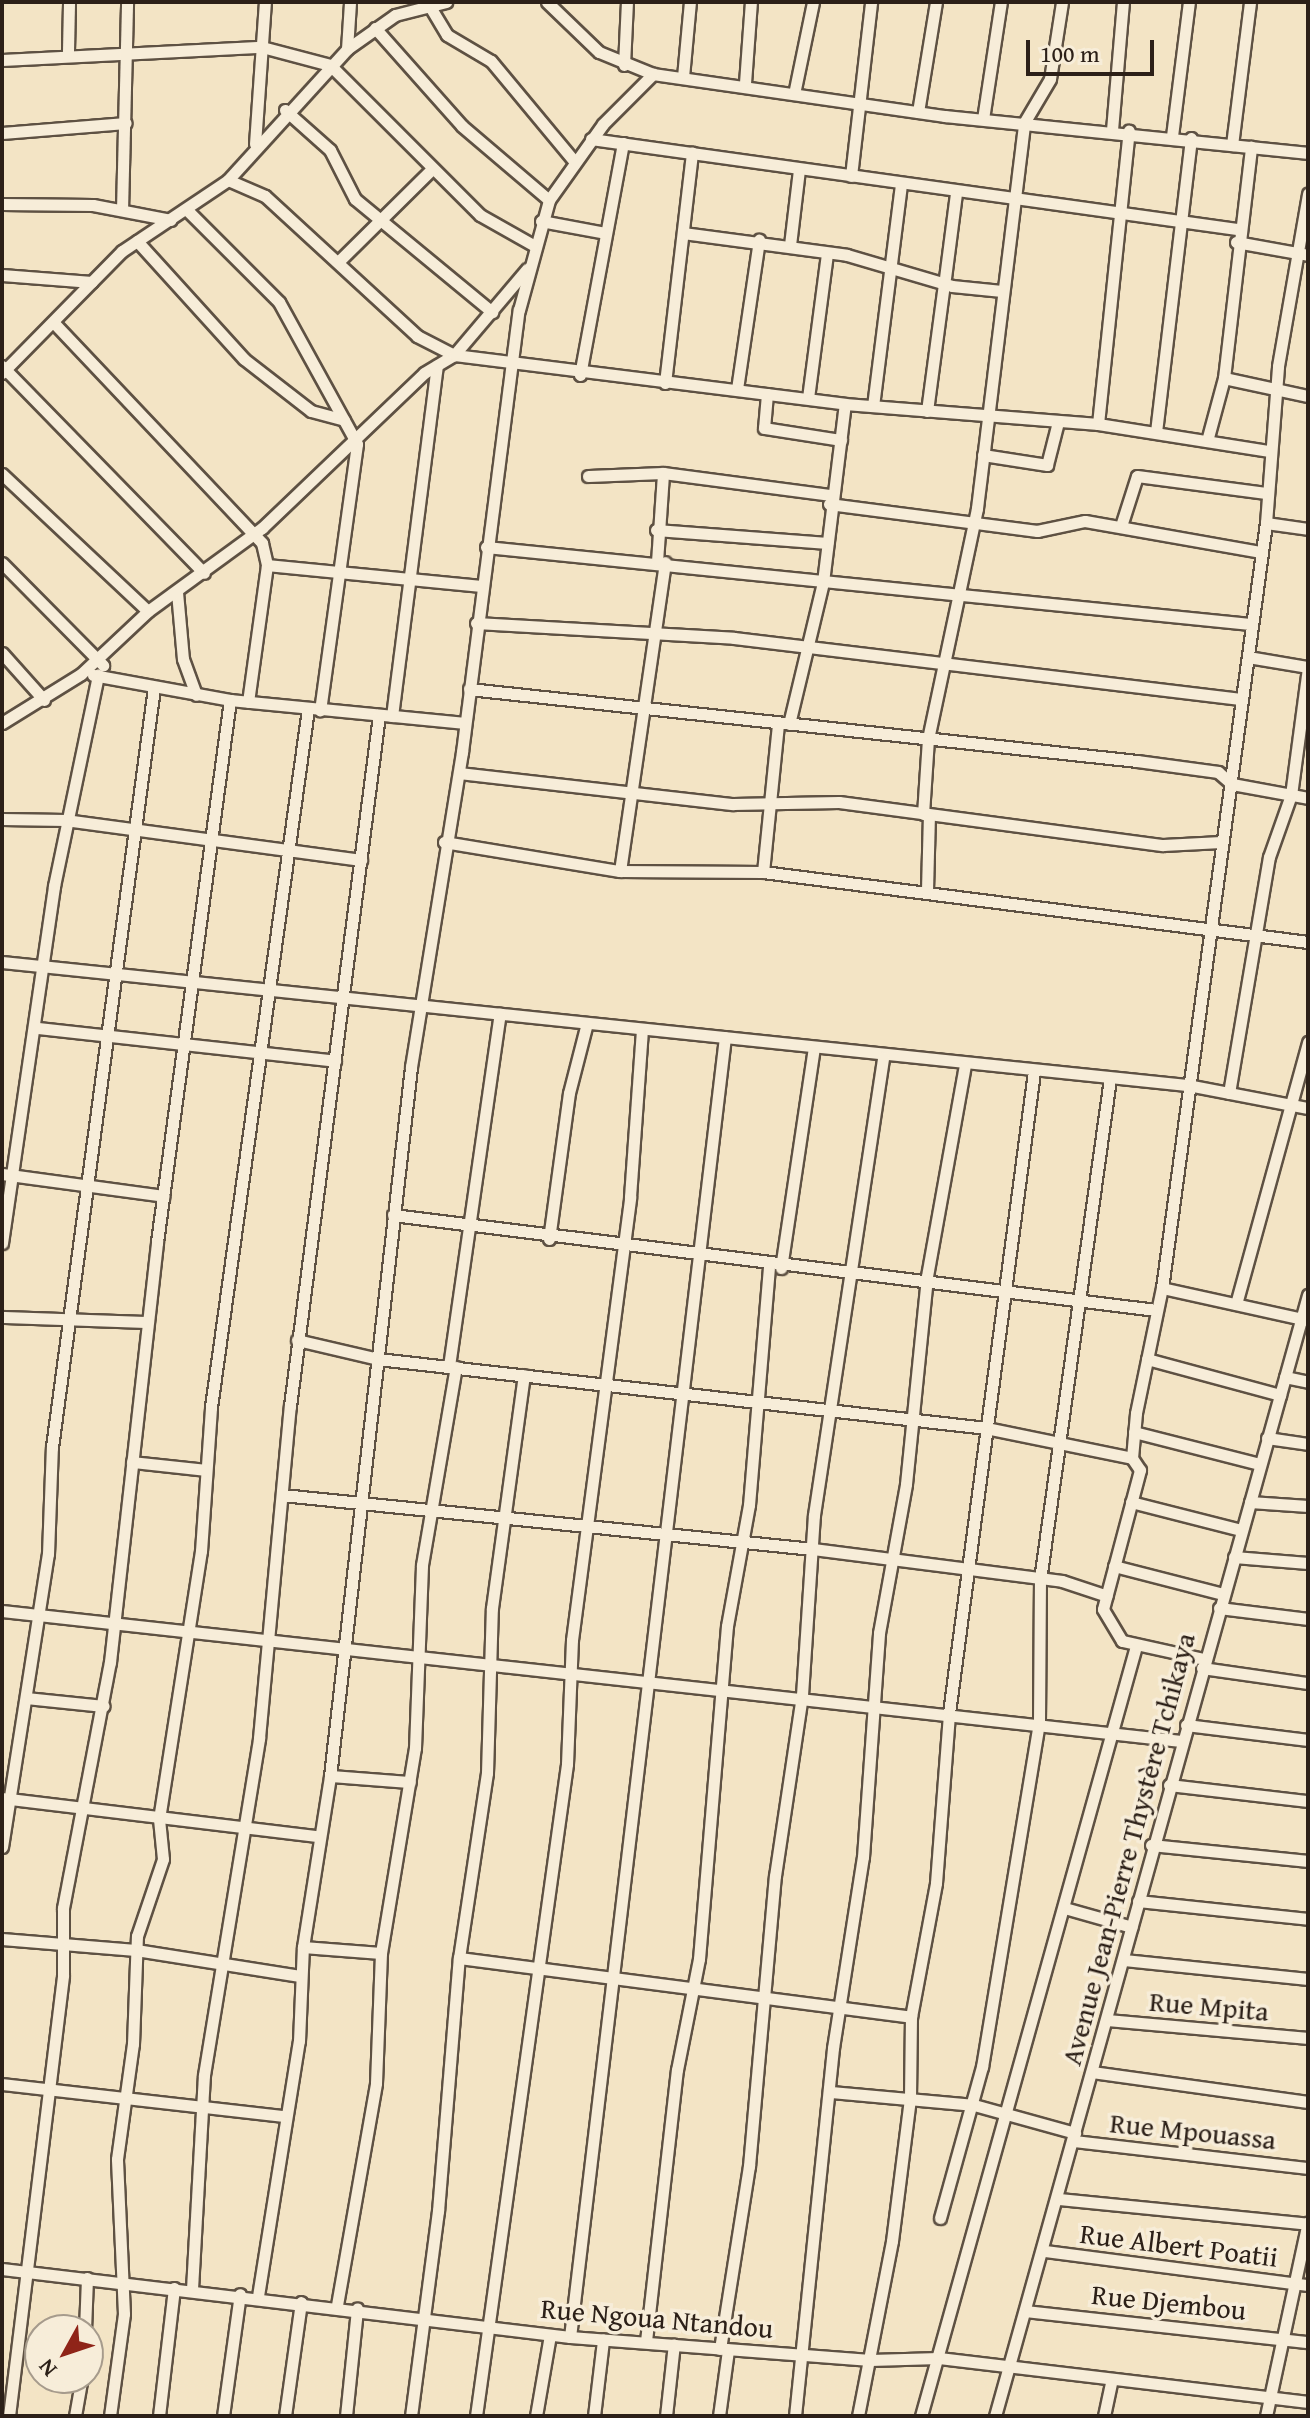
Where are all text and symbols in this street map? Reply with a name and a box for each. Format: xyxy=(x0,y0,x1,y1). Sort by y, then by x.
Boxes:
scale bar xyxy=(1030,24,1158,74)
text: 100 m xyxy=(1040,36,1100,71)
street label: Avenue Jean-Pierre Thystère Tchikaya xyxy=(1054,1629,1202,2069)
street label: Rue Mpita xyxy=(1148,1984,1270,2028)
street label: Rue Mpouassa xyxy=(1108,2106,1278,2156)
street label: Rue Albert Poatii xyxy=(1078,2216,1280,2274)
street label: Rue Djembou xyxy=(1090,2277,1248,2327)
street label: Rue Ngoua Ntandou xyxy=(539,2291,775,2345)
north arrow xyxy=(24,2314,104,2394)
text: N xyxy=(30,2352,64,2384)

